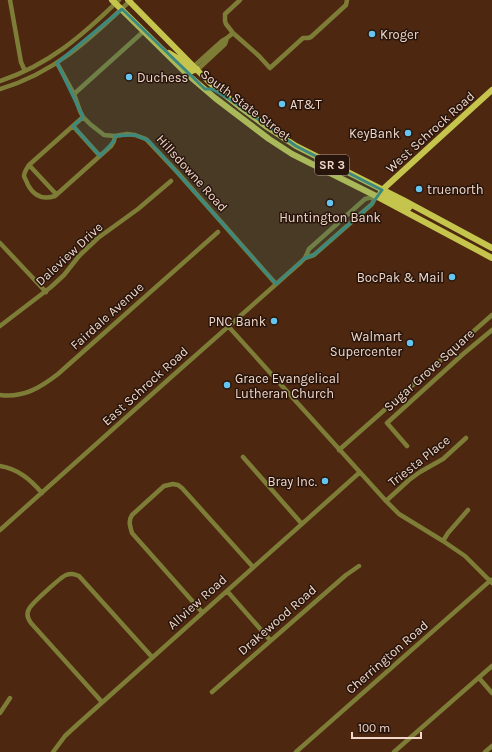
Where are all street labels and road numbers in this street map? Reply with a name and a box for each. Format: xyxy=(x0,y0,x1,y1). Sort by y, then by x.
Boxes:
street label: South State Street xyxy=(198,66,294,144)
street label: West Schrock Road xyxy=(383,88,477,176)
street label: Hillsdowne Road xyxy=(153,131,231,215)
road number: SR 3 xyxy=(315,155,349,175)
street label: Daleview Drive xyxy=(32,219,106,289)
street label: Fairdale Avenue xyxy=(67,279,147,353)
street label: Sugar Grove Square xyxy=(381,325,478,415)
street label: East Schrock Road xyxy=(99,343,191,429)
street label: Triesta Place xyxy=(385,432,453,490)
street label: Allview Road xyxy=(164,572,230,632)
street label: Drakewood Road xyxy=(235,582,319,658)
street label: Cherrington Road xyxy=(343,617,431,697)

